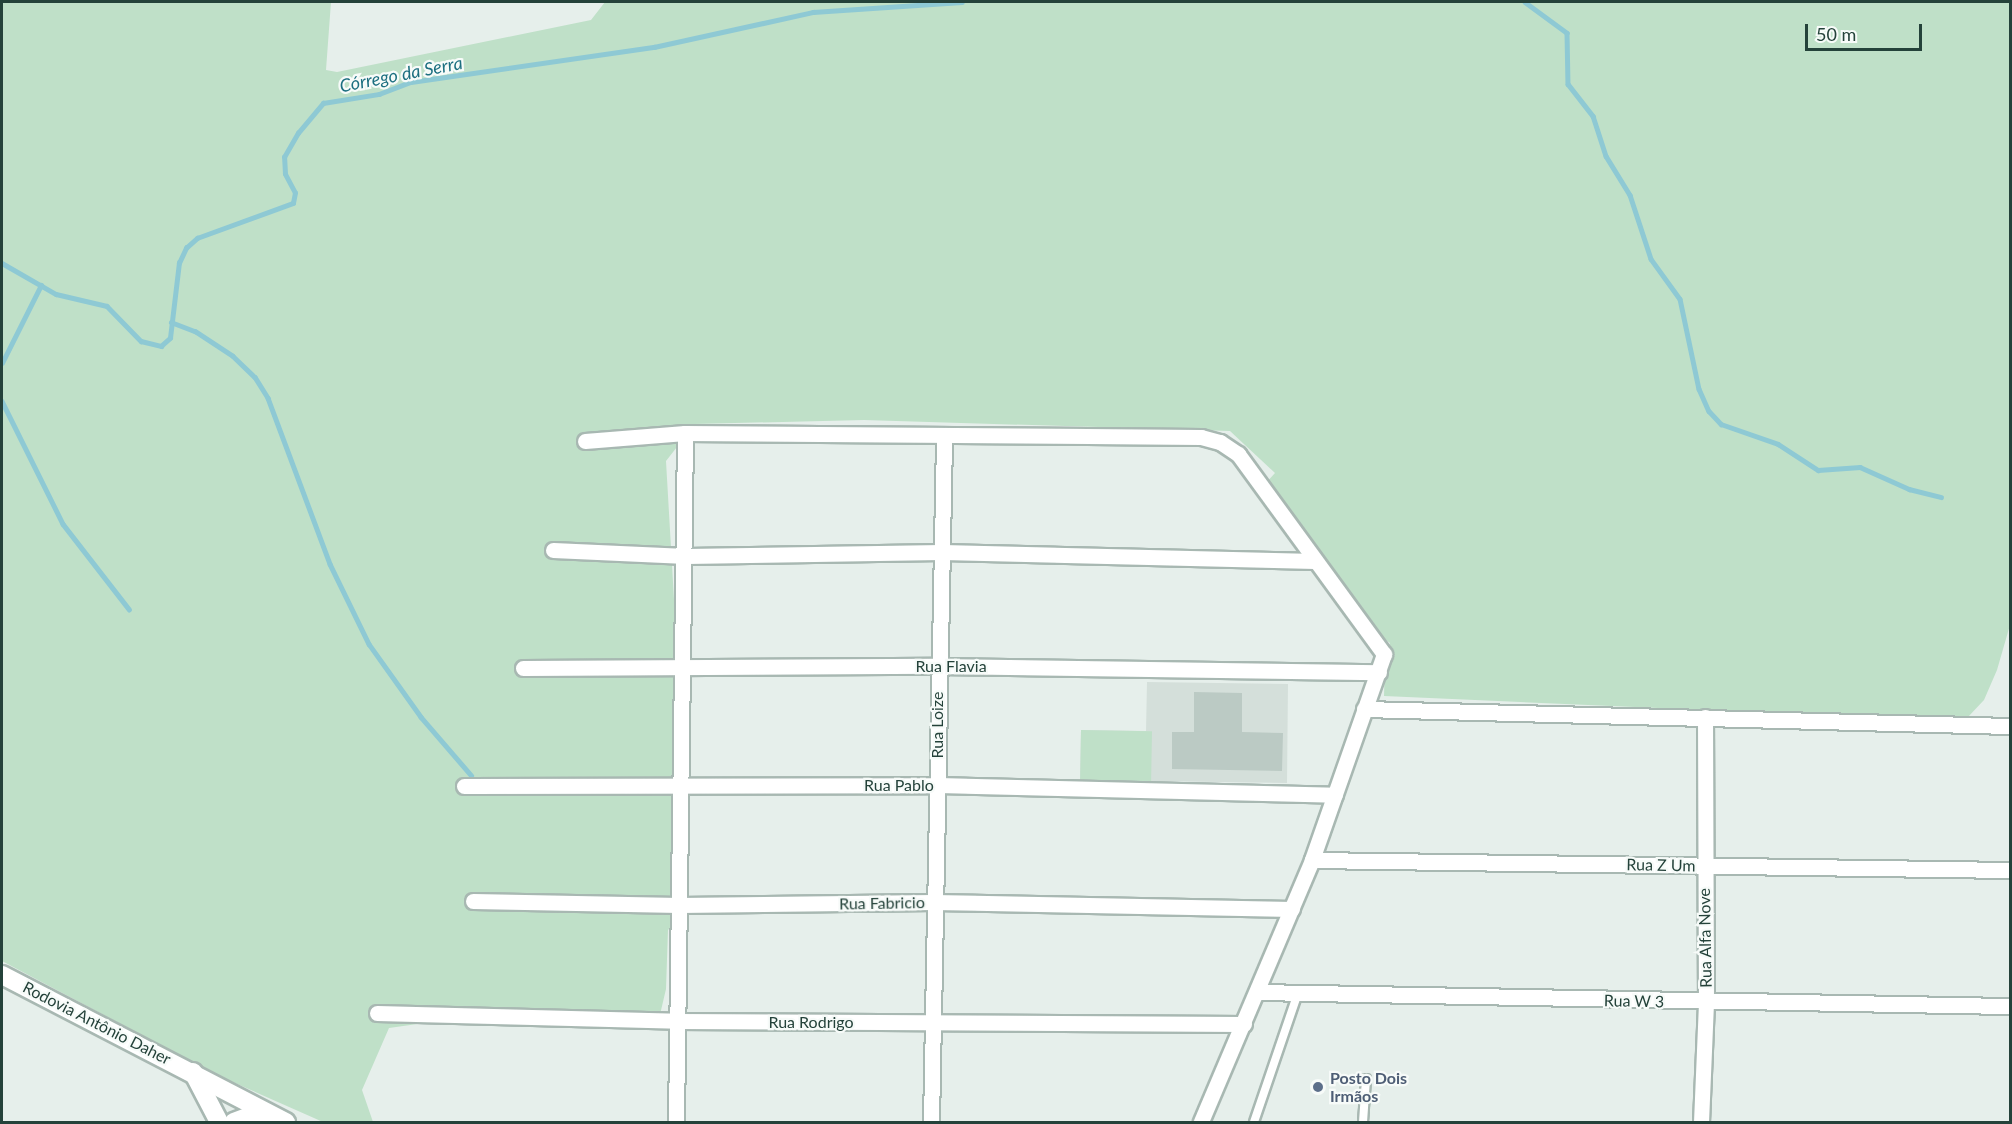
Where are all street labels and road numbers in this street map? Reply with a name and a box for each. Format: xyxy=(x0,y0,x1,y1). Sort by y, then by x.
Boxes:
street label: Rua Flavia xyxy=(915,656,987,676)
street label: Rua Loize xyxy=(927,692,947,758)
street label: Rua Pablo xyxy=(864,775,934,795)
street label: Rua Z Um xyxy=(1626,855,1696,875)
street label: Rua Alfa Nove xyxy=(1695,888,1715,988)
street label: Rua Fabricio xyxy=(839,893,925,913)
street label: Rodovia Antônio Daher xyxy=(20,977,174,1069)
street label: Rua W 3 xyxy=(1604,991,1664,1011)
street label: Rua Rodrigo xyxy=(768,1012,854,1032)

